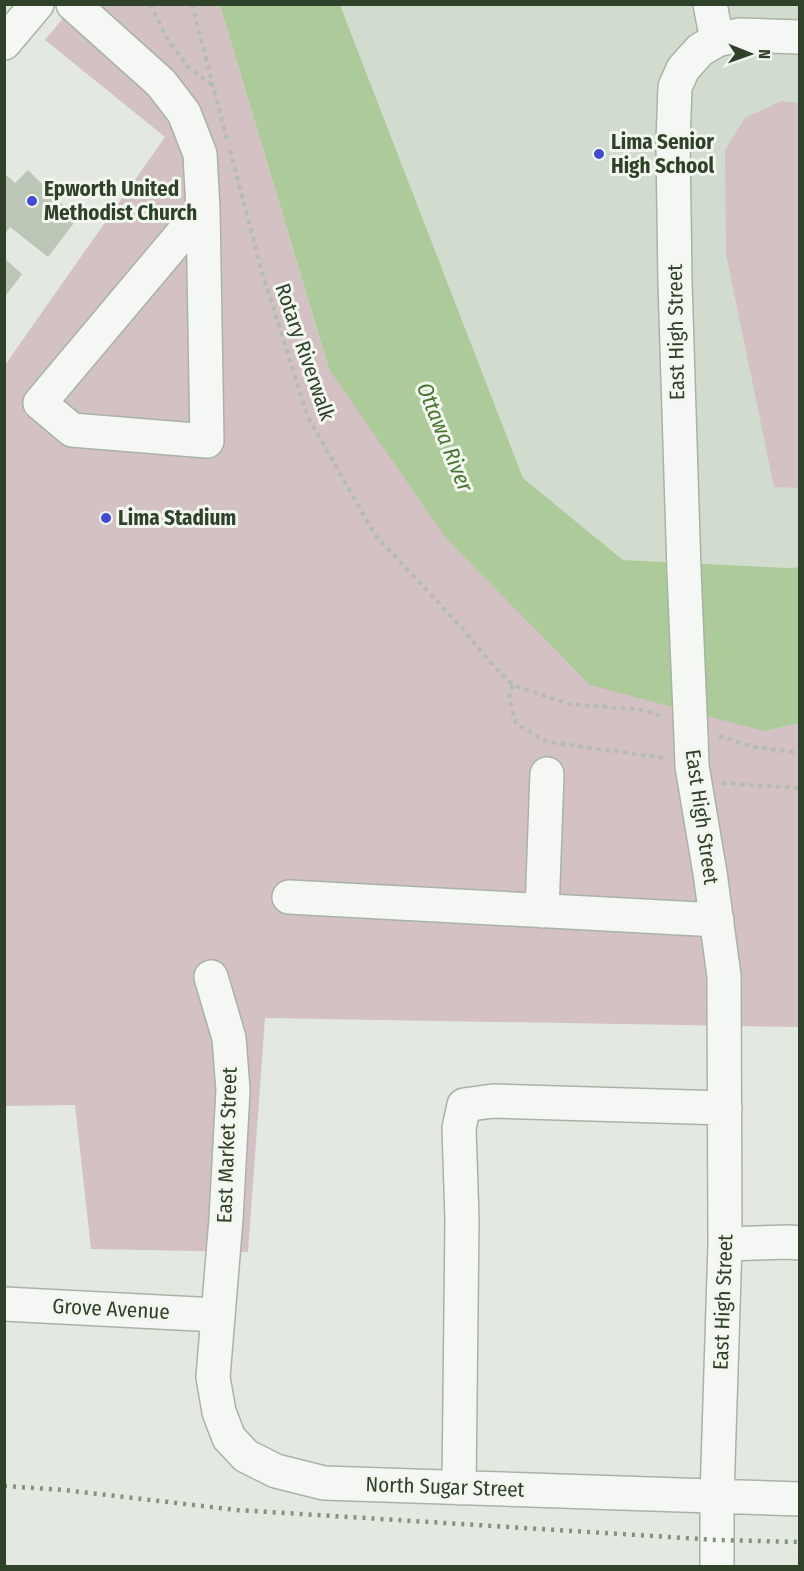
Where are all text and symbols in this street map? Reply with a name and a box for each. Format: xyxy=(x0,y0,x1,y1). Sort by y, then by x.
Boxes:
north arrow xyxy=(720,24,780,84)
text: N xyxy=(755,49,774,59)
place label: Lima Senior High School xyxy=(611,129,714,179)
marker: Lima Senior High School xyxy=(592,147,606,161)
place label: Epworth United Methodist Church xyxy=(44,176,197,226)
marker: Epworth United Methodist Church xyxy=(25,194,39,208)
street label: East High Street xyxy=(662,264,690,400)
street label: Rotary Riverwalk xyxy=(269,280,341,424)
water label: Ottawa River xyxy=(411,379,480,497)
place label: Lima Stadium xyxy=(118,505,236,531)
marker: Lima Stadium xyxy=(99,511,113,525)
street label: East High Street xyxy=(680,748,724,886)
street label: East Market Street xyxy=(211,1066,243,1224)
street label: East High Street xyxy=(708,1233,738,1370)
street label: Grove Avenue xyxy=(52,1293,170,1325)
street label: North Sugar Street xyxy=(365,1471,525,1503)

